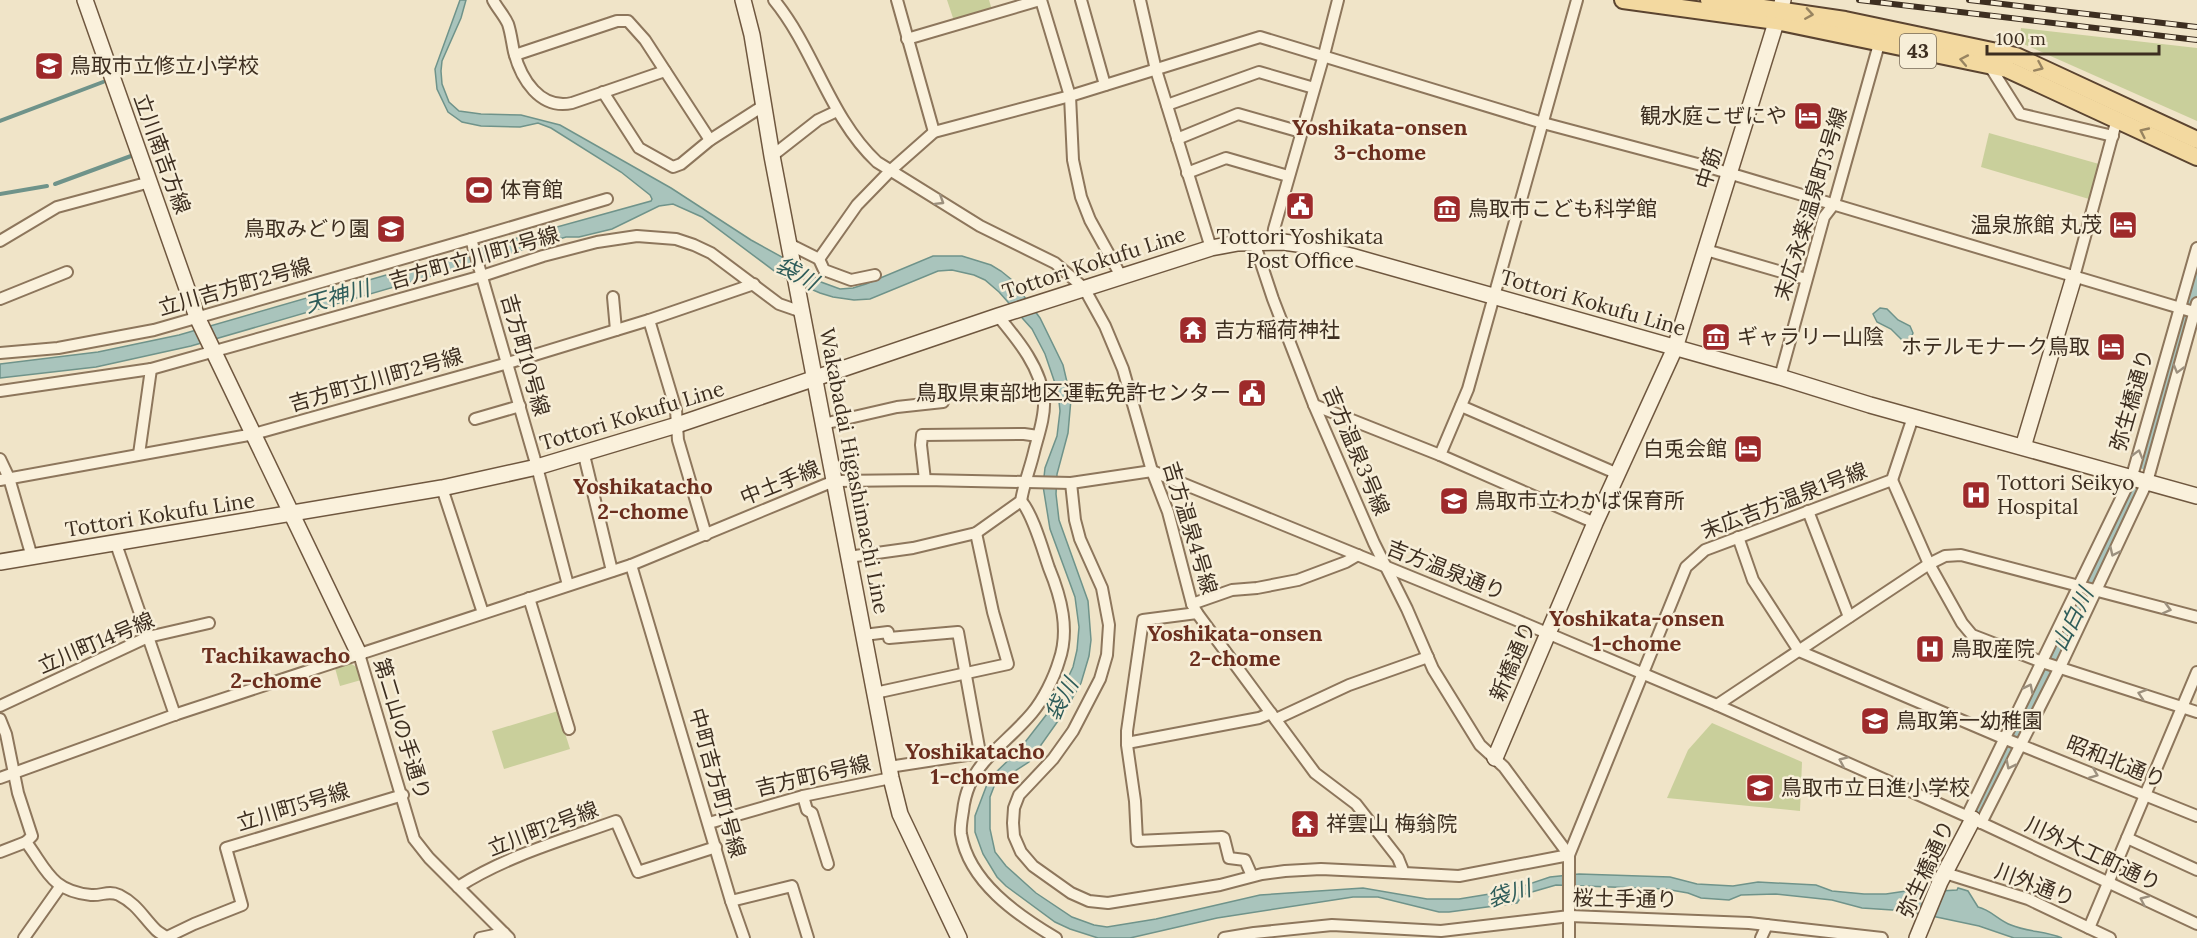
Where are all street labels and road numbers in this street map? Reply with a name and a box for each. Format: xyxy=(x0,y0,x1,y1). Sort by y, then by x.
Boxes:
road number: 43 xyxy=(1900,34,1936,68)
street label: 立川南吉方線 xyxy=(128,90,197,218)
street label: 末広永楽温泉町3号線 xyxy=(1768,104,1853,304)
street label: 中筋 xyxy=(1689,144,1728,192)
street label: 吉方町立川町1号線 xyxy=(386,220,562,295)
street label: Tottori Kokufu Line xyxy=(999,220,1189,305)
street label: 立川吉方町2号線 xyxy=(155,252,315,321)
street label: Tottori Kokufu Line xyxy=(1497,263,1689,342)
street label: 吉方町10号線 xyxy=(495,291,556,419)
street label: Wakabadai Higashimachi Line xyxy=(814,326,895,616)
street label: 吉方町立川町2号線 xyxy=(286,342,466,417)
street label: 弥生橋通り xyxy=(2104,346,2159,454)
street label: Tottori Kokufu Line xyxy=(536,375,727,456)
street label: 吉方温泉3号線 xyxy=(1317,382,1396,519)
street label: 中土手線 xyxy=(736,454,824,511)
street label: 末広吉方温泉1号線 xyxy=(1697,456,1871,545)
street label: 吉方温泉4号線 xyxy=(1157,458,1223,597)
street label: Tottori Kokufu Line xyxy=(63,486,257,543)
street label: 吉方温泉通り xyxy=(1383,533,1510,606)
street label: 立川町14号線 xyxy=(33,606,158,679)
street label: 新橋通り xyxy=(1484,617,1541,705)
street label: 第二山の手通り xyxy=(368,655,437,803)
street label: 中町吉方町1号線 xyxy=(683,705,752,861)
street label: 昭和北通り xyxy=(2062,729,2170,794)
street label: 吉方町6号線 xyxy=(753,749,873,802)
street label: 立川町5号線 xyxy=(233,777,352,836)
street label: 立川町2号線 xyxy=(484,795,602,862)
street label: 川外大工町通り xyxy=(2021,810,2166,897)
street label: 弥生橋通り xyxy=(1891,816,1960,922)
street label: 川外通り xyxy=(1991,857,2079,912)
street label: 桜土手通り xyxy=(1572,884,1678,913)

